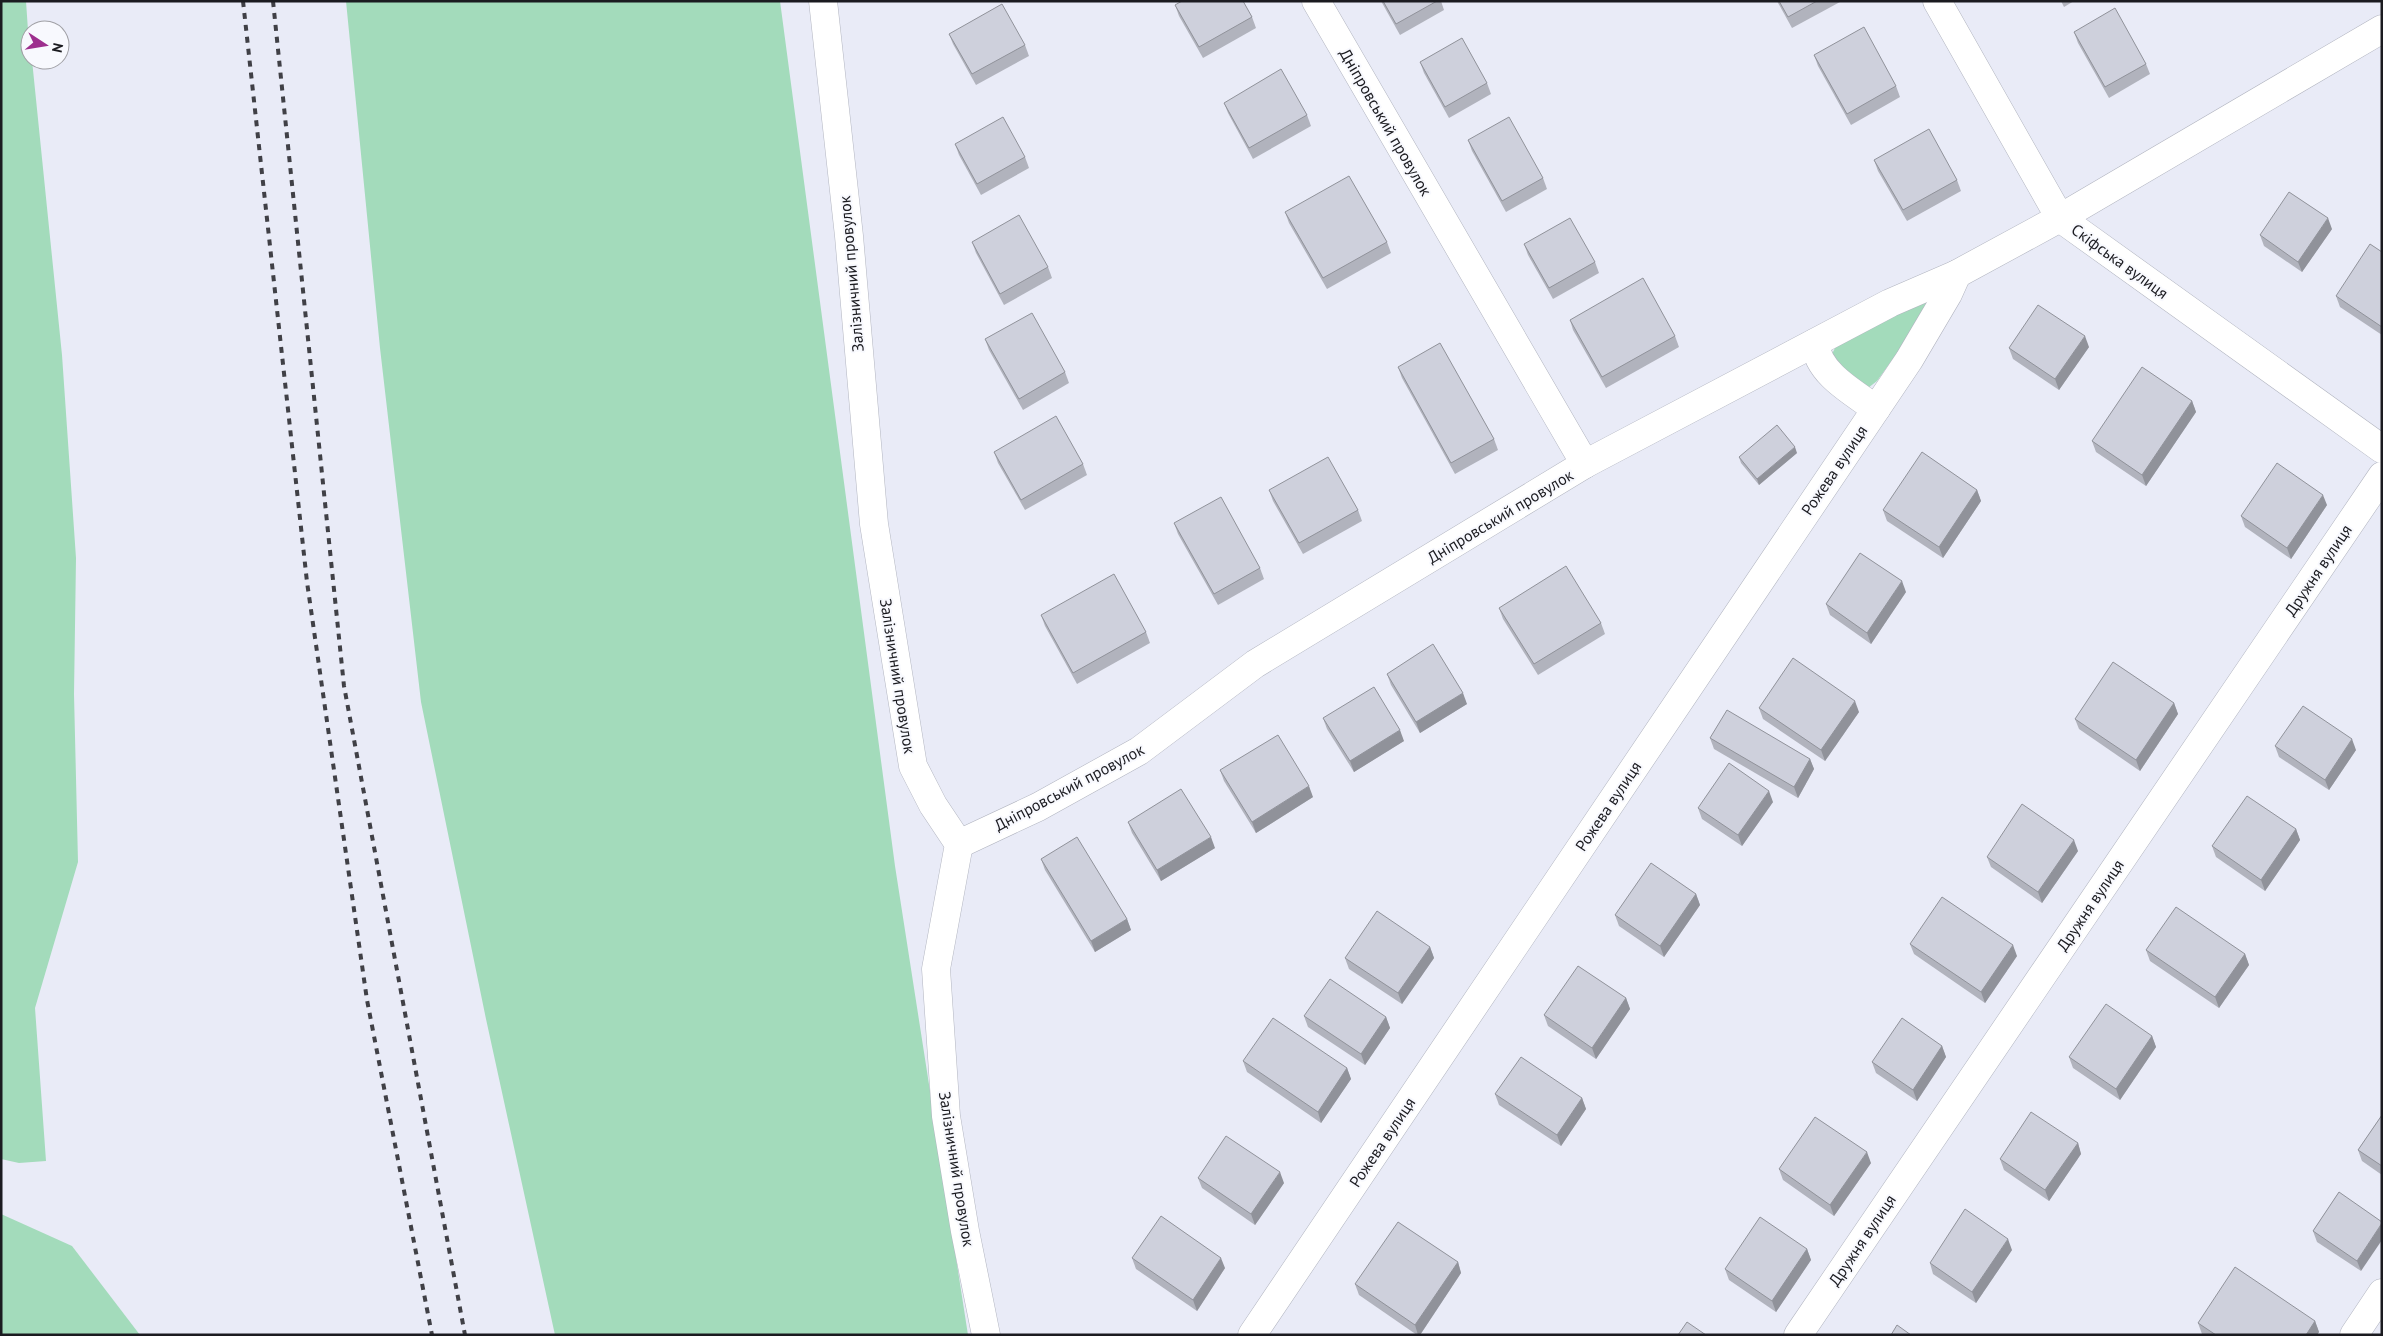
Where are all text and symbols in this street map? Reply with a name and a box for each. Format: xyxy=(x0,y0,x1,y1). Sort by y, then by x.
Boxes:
north arrow xyxy=(20,20,70,70)
text: N xyxy=(48,41,67,54)
street label: Дніпровський провулок xyxy=(1336,45,1437,199)
street label: Залізничний провулок xyxy=(834,195,868,353)
street label: Скіфська вулиця xyxy=(2068,219,2172,303)
street label: Рожева вулиця xyxy=(1797,421,1871,519)
street label: Дніпровський провулок xyxy=(1423,464,1577,568)
street label: Дружня вулиця xyxy=(2280,520,2356,620)
street label: Залізничний провулок xyxy=(876,597,920,755)
street label: Дніпровський провулок xyxy=(991,739,1148,835)
street label: Рожева вулиця xyxy=(1571,757,1645,855)
street label: Дружня вулиця xyxy=(2052,855,2128,955)
street label: Залізничний провулок xyxy=(935,1090,979,1248)
street label: Рожева вулиця xyxy=(1345,1093,1419,1191)
street label: Дружня вулиця xyxy=(1824,1190,1900,1290)

